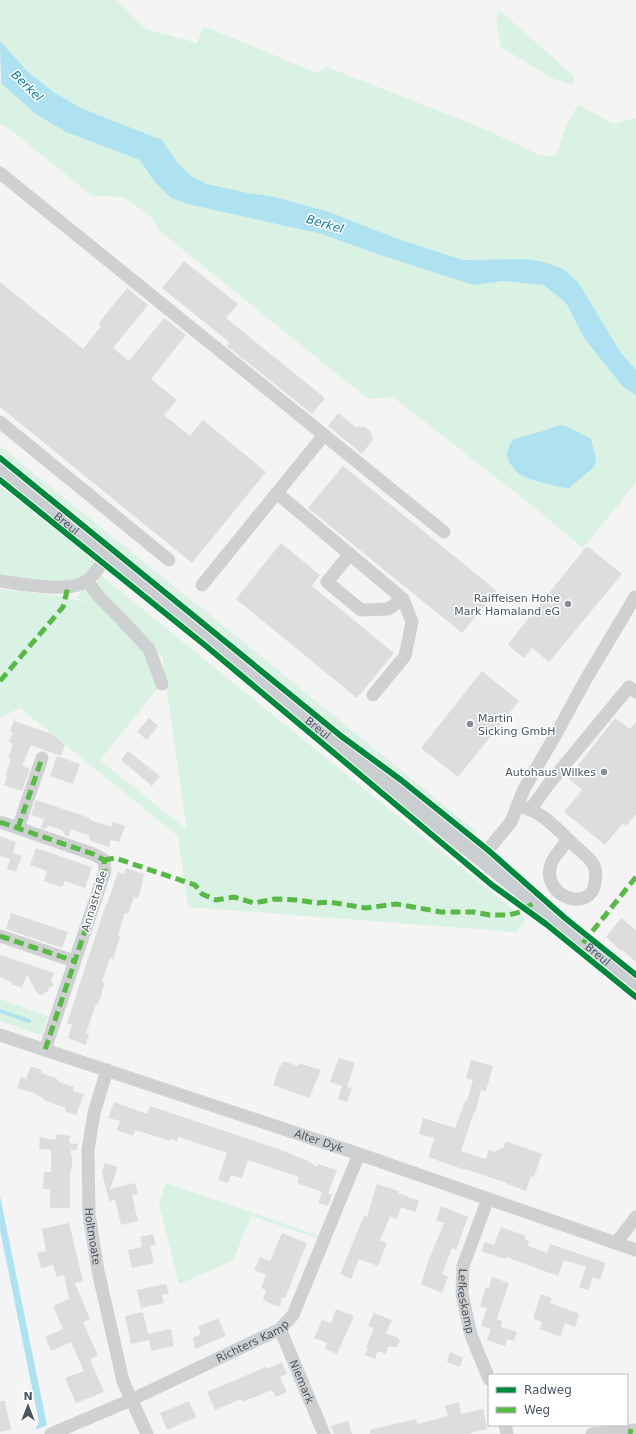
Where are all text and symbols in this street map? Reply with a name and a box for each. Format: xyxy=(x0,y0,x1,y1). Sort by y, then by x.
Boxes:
water label: Berkel xyxy=(8,68,46,105)
water label: Berkel xyxy=(305,212,346,236)
street label: Breul xyxy=(51,510,82,538)
place label: Raiffeisen Hohe Mark Hamaland eG xyxy=(454,592,560,618)
marker: Raiffeisen Hohe Mark Hamaland eG xyxy=(563,599,573,609)
place label: Martin Sicking GmbH xyxy=(478,712,555,738)
street label: Breul xyxy=(302,714,333,742)
marker: Martin Sicking GmbH xyxy=(465,719,475,729)
place label: Autohaus Wilkes xyxy=(505,766,596,779)
marker: Autohaus Wilkes xyxy=(599,767,609,777)
street label: Annastraße xyxy=(79,869,110,933)
street label: Breul xyxy=(582,940,613,969)
street label: Alter Dyk xyxy=(292,1127,346,1156)
street label: Holtmoate xyxy=(82,1208,103,1266)
street label: Lefkeskamp xyxy=(455,1268,477,1335)
street label: Richters Kamp xyxy=(214,1318,292,1365)
street label: Niemark xyxy=(287,1358,317,1406)
legend xyxy=(488,1374,628,1426)
text: Radweg xyxy=(524,1383,572,1397)
north arrow xyxy=(8,1386,48,1426)
text: N xyxy=(23,1390,33,1403)
text: Weg xyxy=(524,1403,550,1417)

